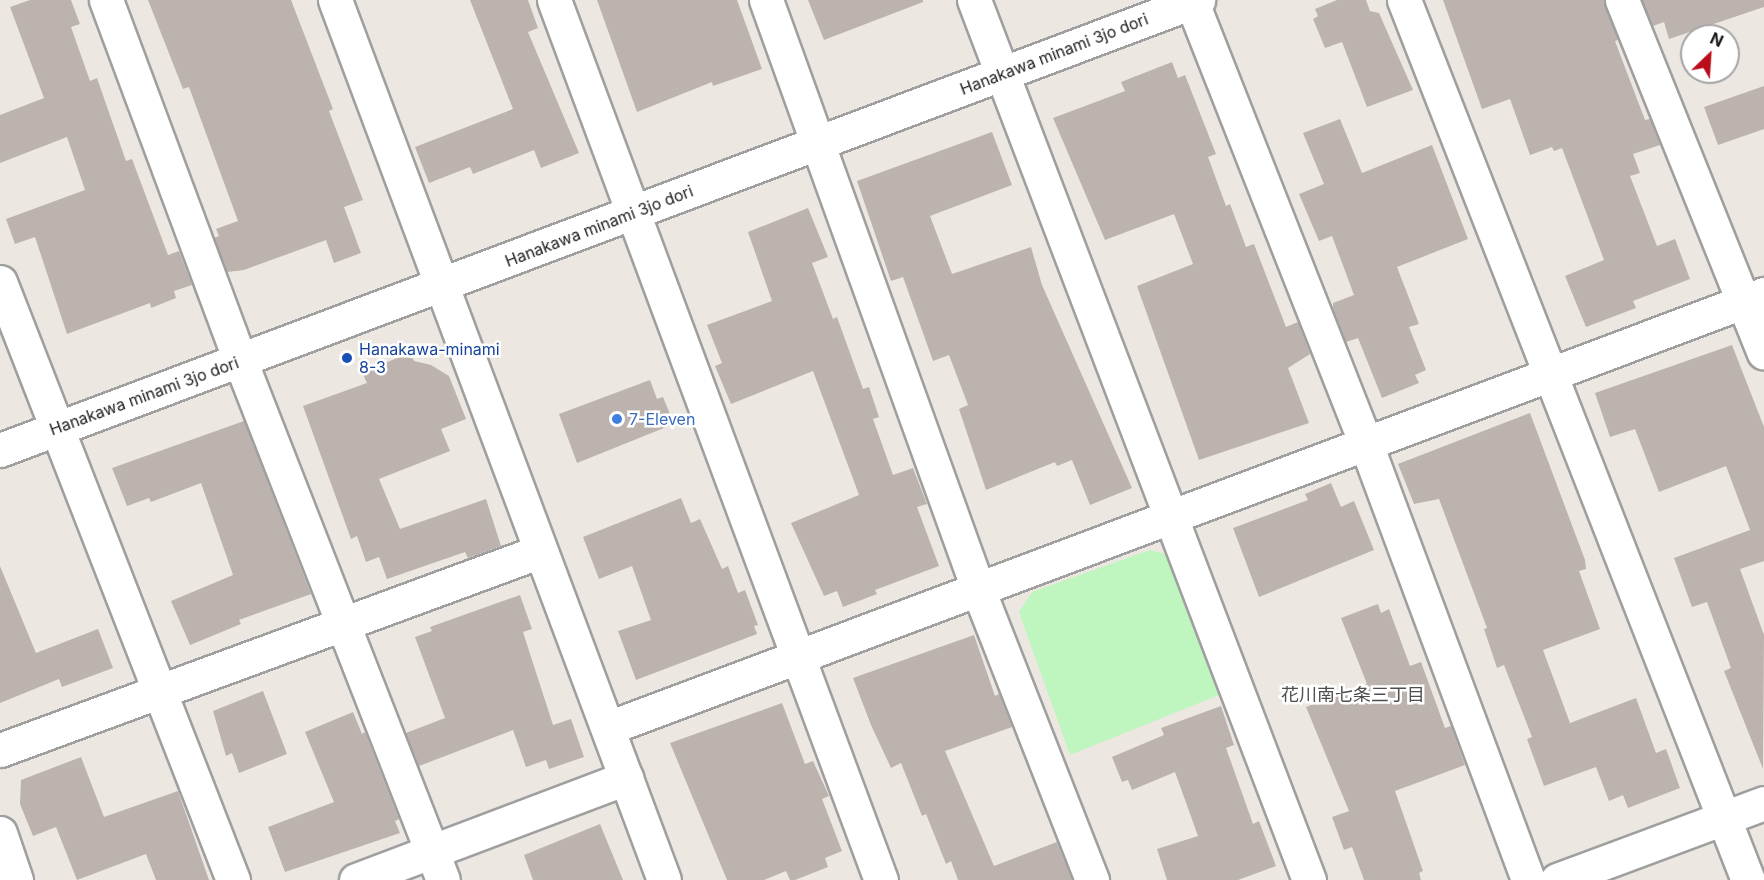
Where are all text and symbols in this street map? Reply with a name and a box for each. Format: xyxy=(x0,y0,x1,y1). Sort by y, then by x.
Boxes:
street label: Hanakawa minami 3jo dori xyxy=(957,9,1151,99)
north arrow xyxy=(1680,24,1740,84)
text: N xyxy=(1707,28,1727,51)
street label: Hanakawa minami 3jo dori xyxy=(502,181,696,271)
place label: Hanakawa-minami 8-3 xyxy=(359,339,500,377)
marker: Hanakawa-minami 8-3 xyxy=(340,351,354,365)
street label: Hanakawa minami 3jo dori xyxy=(47,353,241,439)
place label: 7-Eleven xyxy=(629,409,695,429)
marker: 7-Eleven xyxy=(610,412,624,426)
district label: 花川南七条三丁目 xyxy=(1281,684,1425,706)

